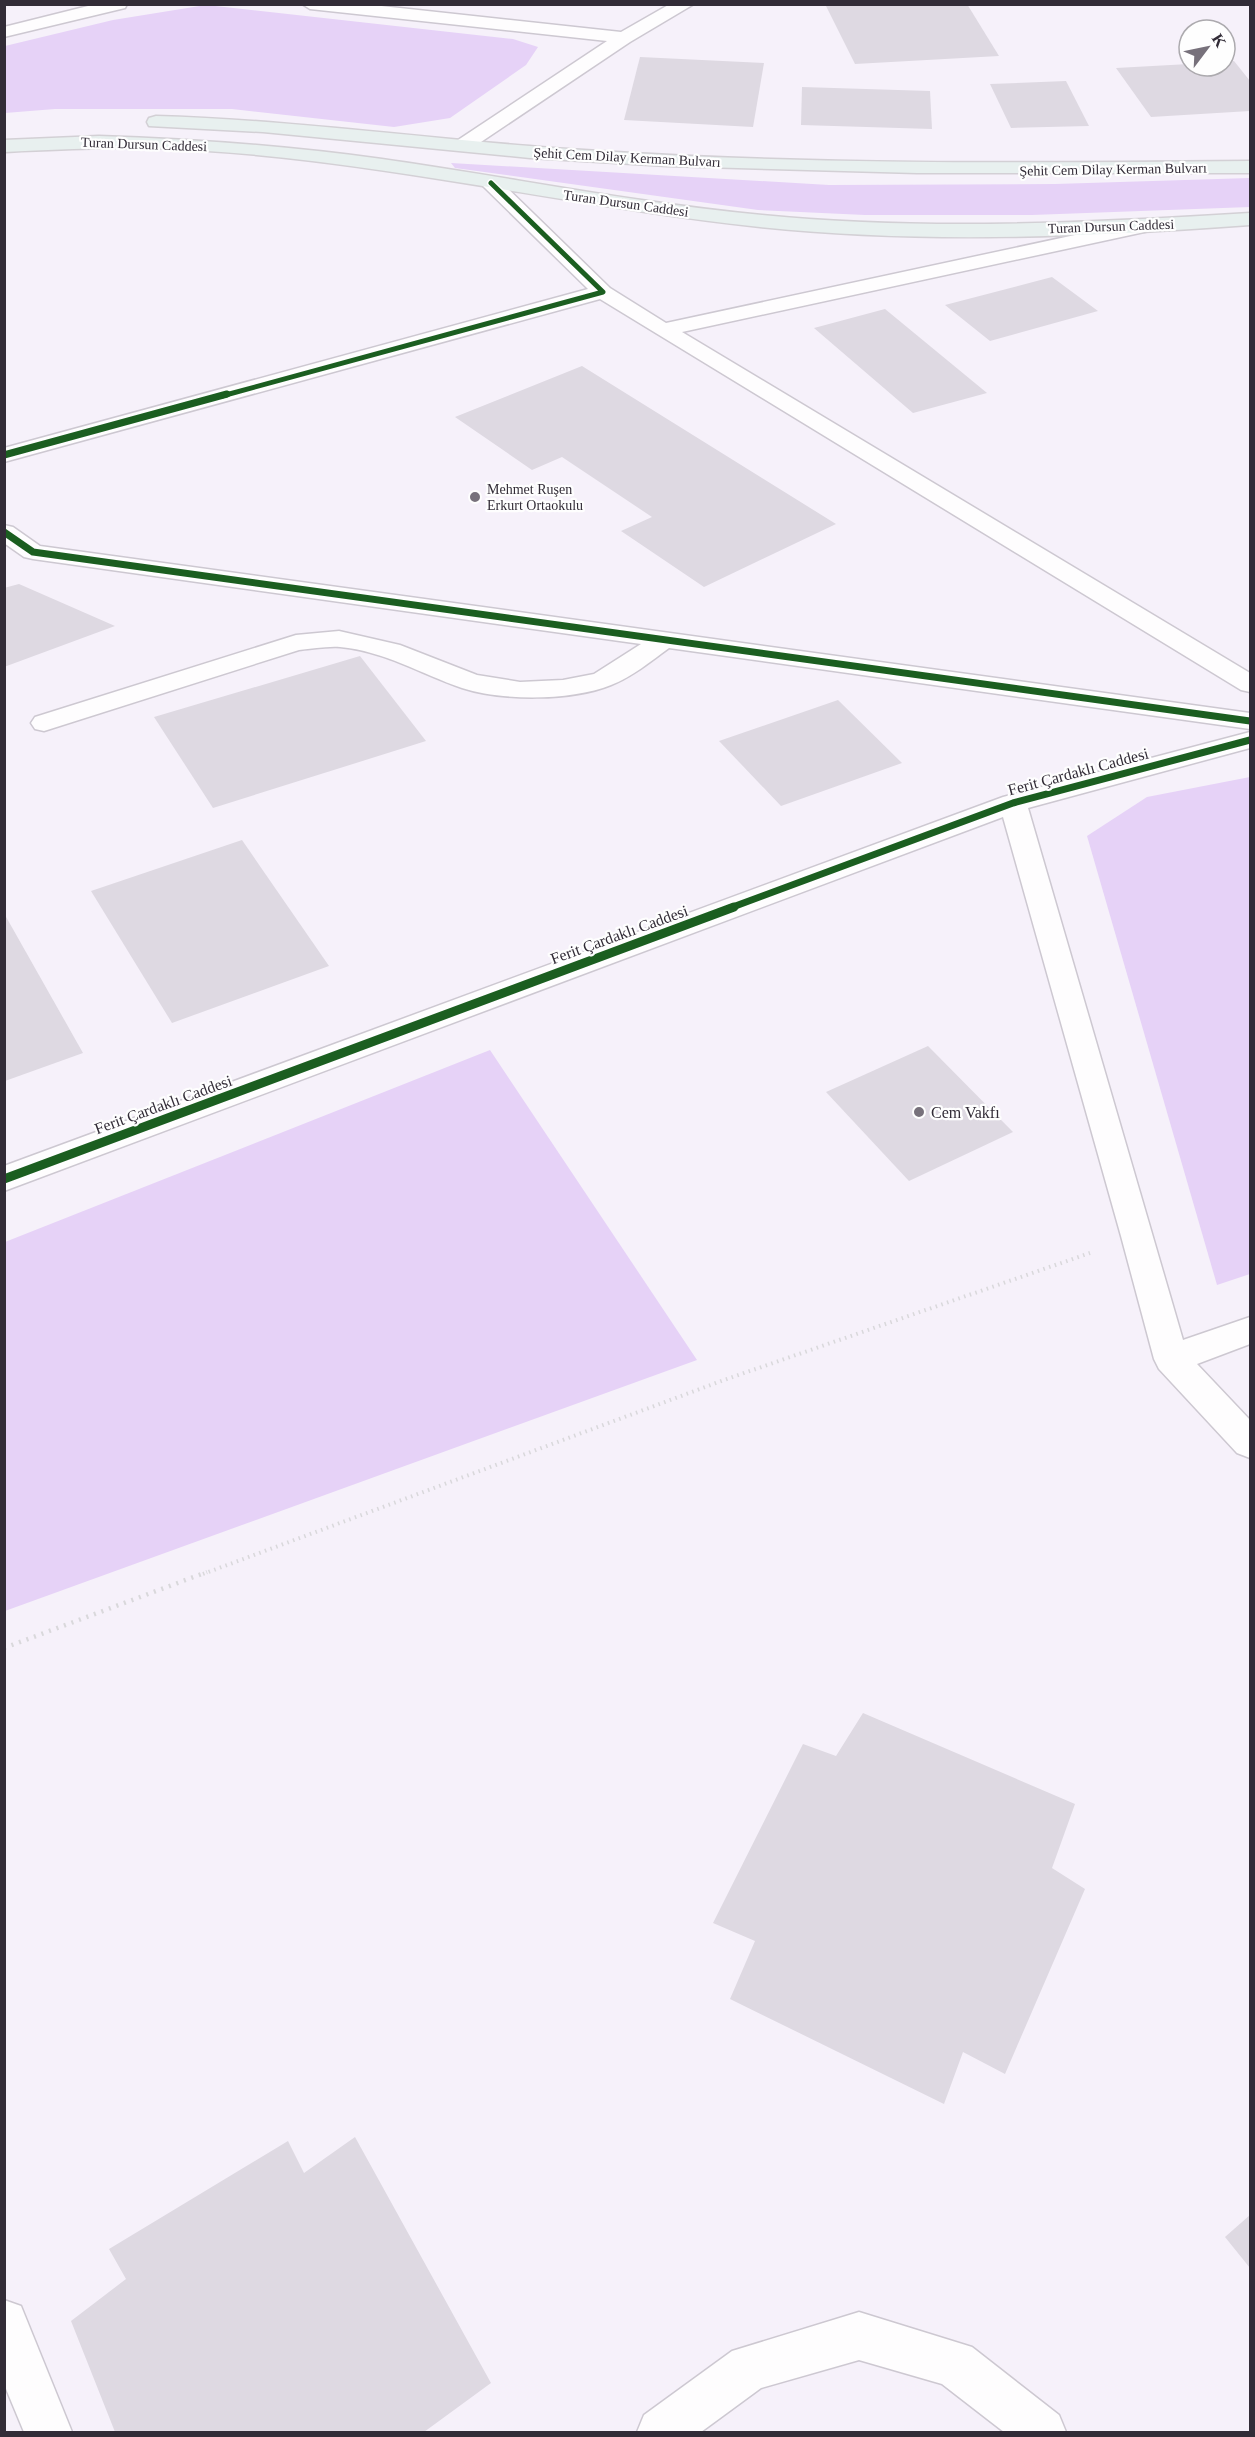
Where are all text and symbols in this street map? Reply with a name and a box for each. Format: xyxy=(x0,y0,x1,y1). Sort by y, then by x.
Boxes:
north arrow xyxy=(1177,18,1237,78)
text: K xyxy=(1209,31,1230,51)
street label: Turan Dursun Caddesi xyxy=(81,135,207,154)
street label: Şehit Cem Dilay Kerman Bulvarı xyxy=(533,145,721,170)
street label: Şehit Cem Dilay Kerman Bulvarı xyxy=(1019,160,1207,179)
street label: Turan Dursun Caddesi xyxy=(562,187,690,220)
street label: Turan Dursun Caddesi xyxy=(1048,217,1174,236)
place label: Mehmet Ruşen Erkurt Ortaokulu xyxy=(487,482,583,513)
marker: Mehmet Ruşen Erkurt Ortaokulu xyxy=(468,490,482,504)
street label: Ferit Çardaklı Caddesi xyxy=(1006,744,1151,799)
street label: Ferit Çardaklı Caddesi xyxy=(548,902,691,968)
street label: Ferit Çardaklı Caddesi xyxy=(92,1072,235,1138)
place label: Cem Vakfı xyxy=(931,1104,1000,1121)
marker: Cem Vakfı xyxy=(912,1105,926,1119)

